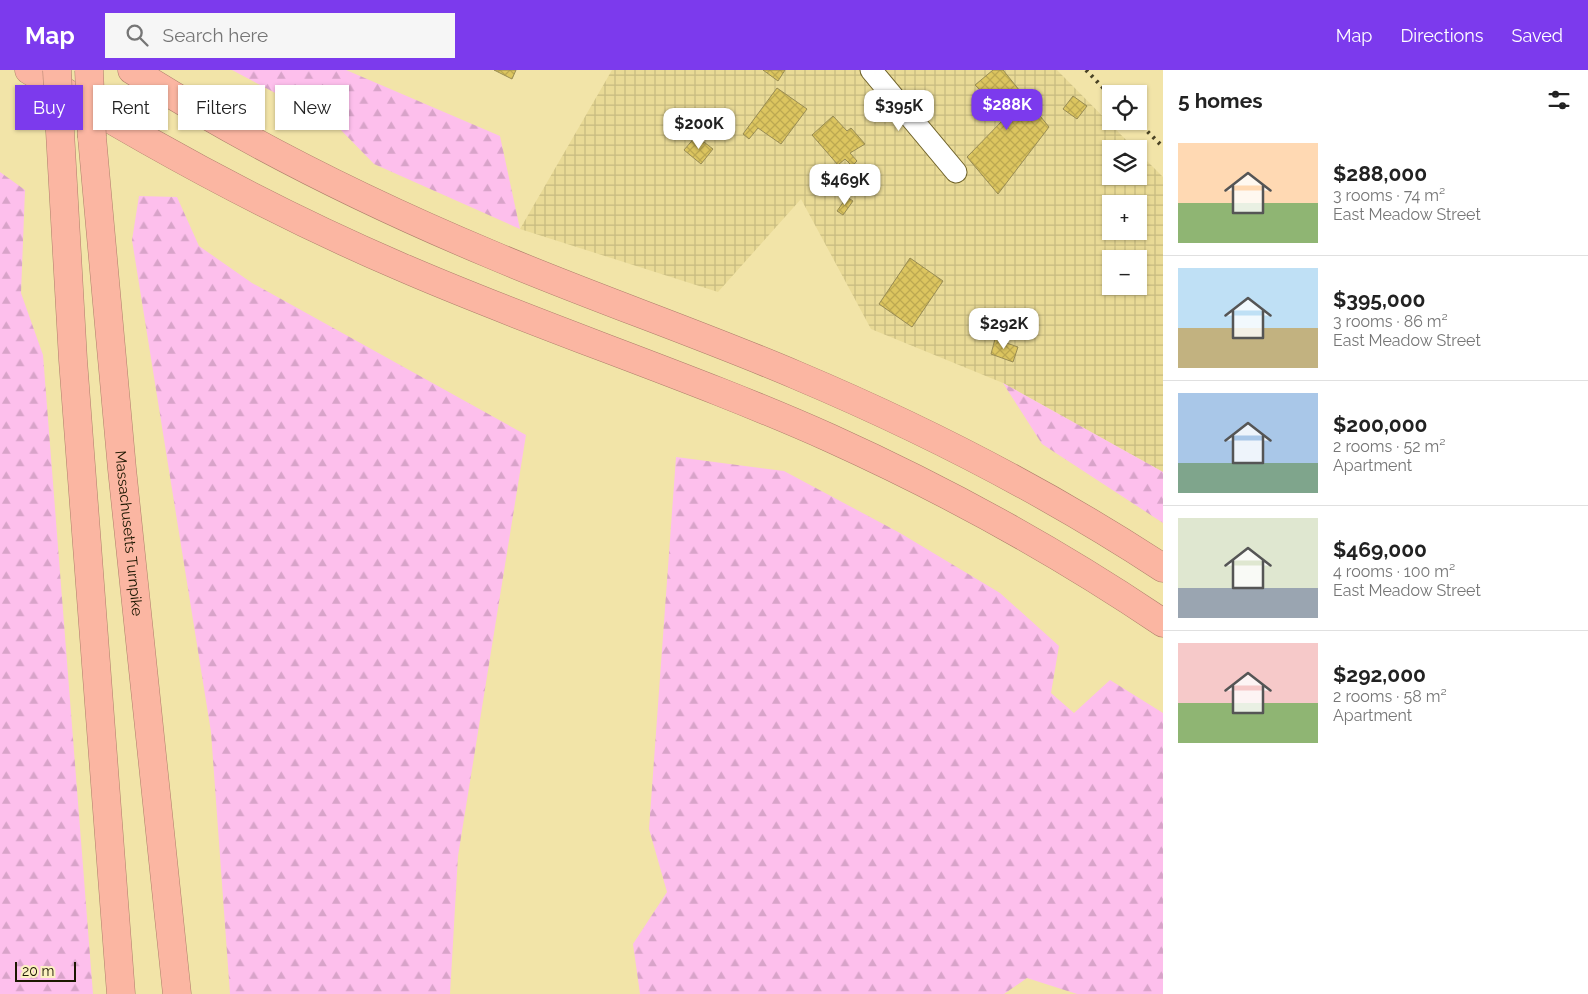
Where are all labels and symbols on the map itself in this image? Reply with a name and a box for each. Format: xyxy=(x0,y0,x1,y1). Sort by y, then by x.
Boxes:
pin: $288K xyxy=(972,88,1042,131)
pin: $395K xyxy=(864,90,934,132)
pin: $200K xyxy=(664,108,734,150)
pin: $469K xyxy=(810,164,880,206)
pin: $292K xyxy=(969,308,1039,350)
street label: Massachusetts Turnpike xyxy=(111,450,146,617)
scale bar xyxy=(15,959,76,982)

